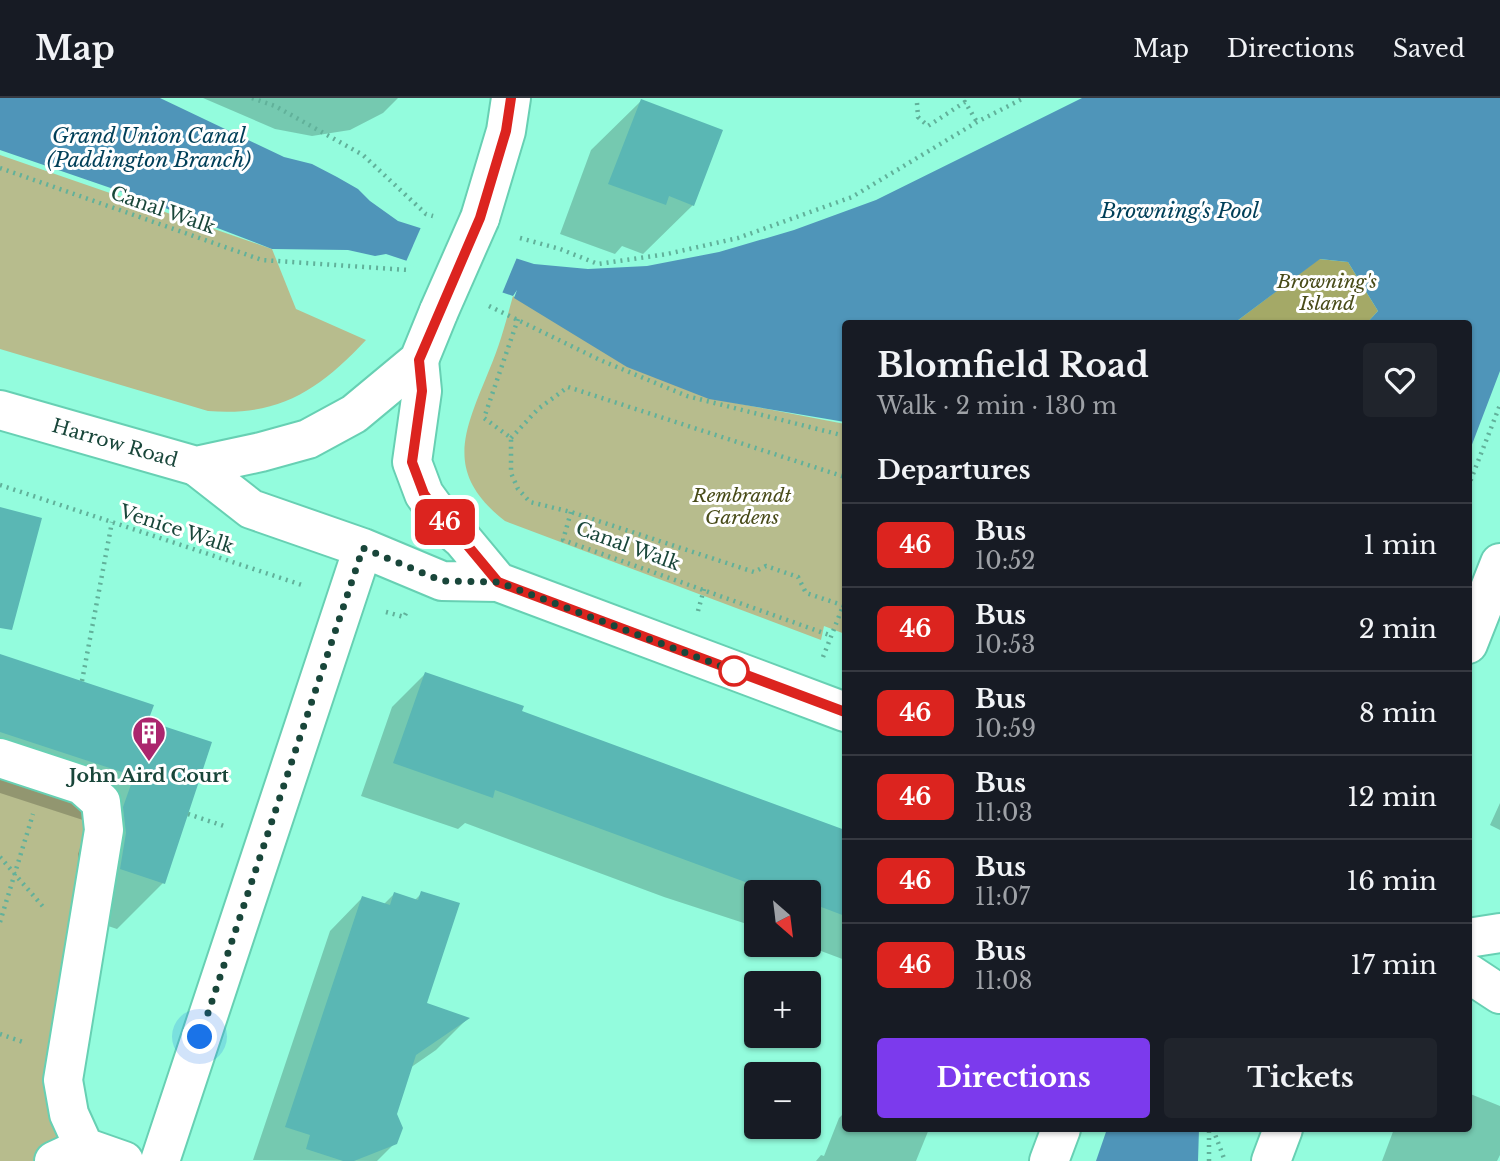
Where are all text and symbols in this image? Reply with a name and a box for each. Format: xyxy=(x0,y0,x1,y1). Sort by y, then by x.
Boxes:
text: Map xyxy=(35,28,115,69)
text: Map xyxy=(1133,34,1189,63)
text: Directions xyxy=(1227,34,1355,63)
text: Saved xyxy=(1393,34,1465,63)
water label: Grand Union Canal (Paddington Branch) xyxy=(47,123,251,173)
street label: Canal Walk xyxy=(108,181,219,239)
water label: Browning's Pool xyxy=(1100,198,1260,224)
park label: Browning's Island xyxy=(1276,270,1377,315)
button: heart xyxy=(1363,343,1437,417)
text: Blomfield Road xyxy=(877,345,1149,386)
text: Walk · 2 min · 130 m xyxy=(877,392,1117,420)
street label: Harrow Road xyxy=(49,414,181,472)
text: Departures xyxy=(877,454,1031,486)
park label: Rembrandt Gardens xyxy=(691,484,792,529)
street label: Venice Walk xyxy=(116,499,237,558)
line badge: 46 xyxy=(414,499,476,545)
text: 46 xyxy=(429,507,461,536)
text: Bus xyxy=(975,515,1026,547)
street label: Canal Walk xyxy=(573,516,684,576)
text: 1 min xyxy=(1363,529,1437,561)
text: 46 xyxy=(899,530,932,559)
text: 10:52 xyxy=(975,547,1035,575)
text: Bus xyxy=(975,599,1026,631)
text: 2 min xyxy=(1359,613,1437,645)
text: 46 xyxy=(899,614,932,643)
text: 10:53 xyxy=(975,631,1035,659)
unlabelled marker xyxy=(719,656,749,686)
text: Bus xyxy=(975,683,1026,715)
text: 8 min xyxy=(1359,697,1437,729)
text: 46 xyxy=(899,698,932,727)
building icon: John Aird Court xyxy=(130,714,168,763)
text: 10:59 xyxy=(975,715,1036,743)
place label: John Aird Court xyxy=(65,764,230,787)
text: Bus xyxy=(975,767,1026,799)
text: 12 min xyxy=(1347,781,1437,813)
text: 46 xyxy=(899,782,932,811)
text: 11:03 xyxy=(975,799,1033,827)
text: Bus xyxy=(975,851,1026,883)
text: 16 min xyxy=(1347,865,1437,897)
text: 46 xyxy=(899,866,932,895)
north arrow xyxy=(744,880,821,957)
map controls xyxy=(744,880,821,1139)
text: 11:07 xyxy=(975,883,1030,911)
text: Bus xyxy=(975,935,1026,967)
text: 17 min xyxy=(1350,949,1437,981)
text: 46 xyxy=(899,950,932,979)
text: 11:08 xyxy=(975,967,1032,995)
button: + xyxy=(744,971,821,1048)
your location xyxy=(182,1019,217,1054)
button: Directions xyxy=(877,1038,1150,1118)
button: Tickets xyxy=(1164,1038,1437,1118)
button: − xyxy=(744,1062,821,1139)

